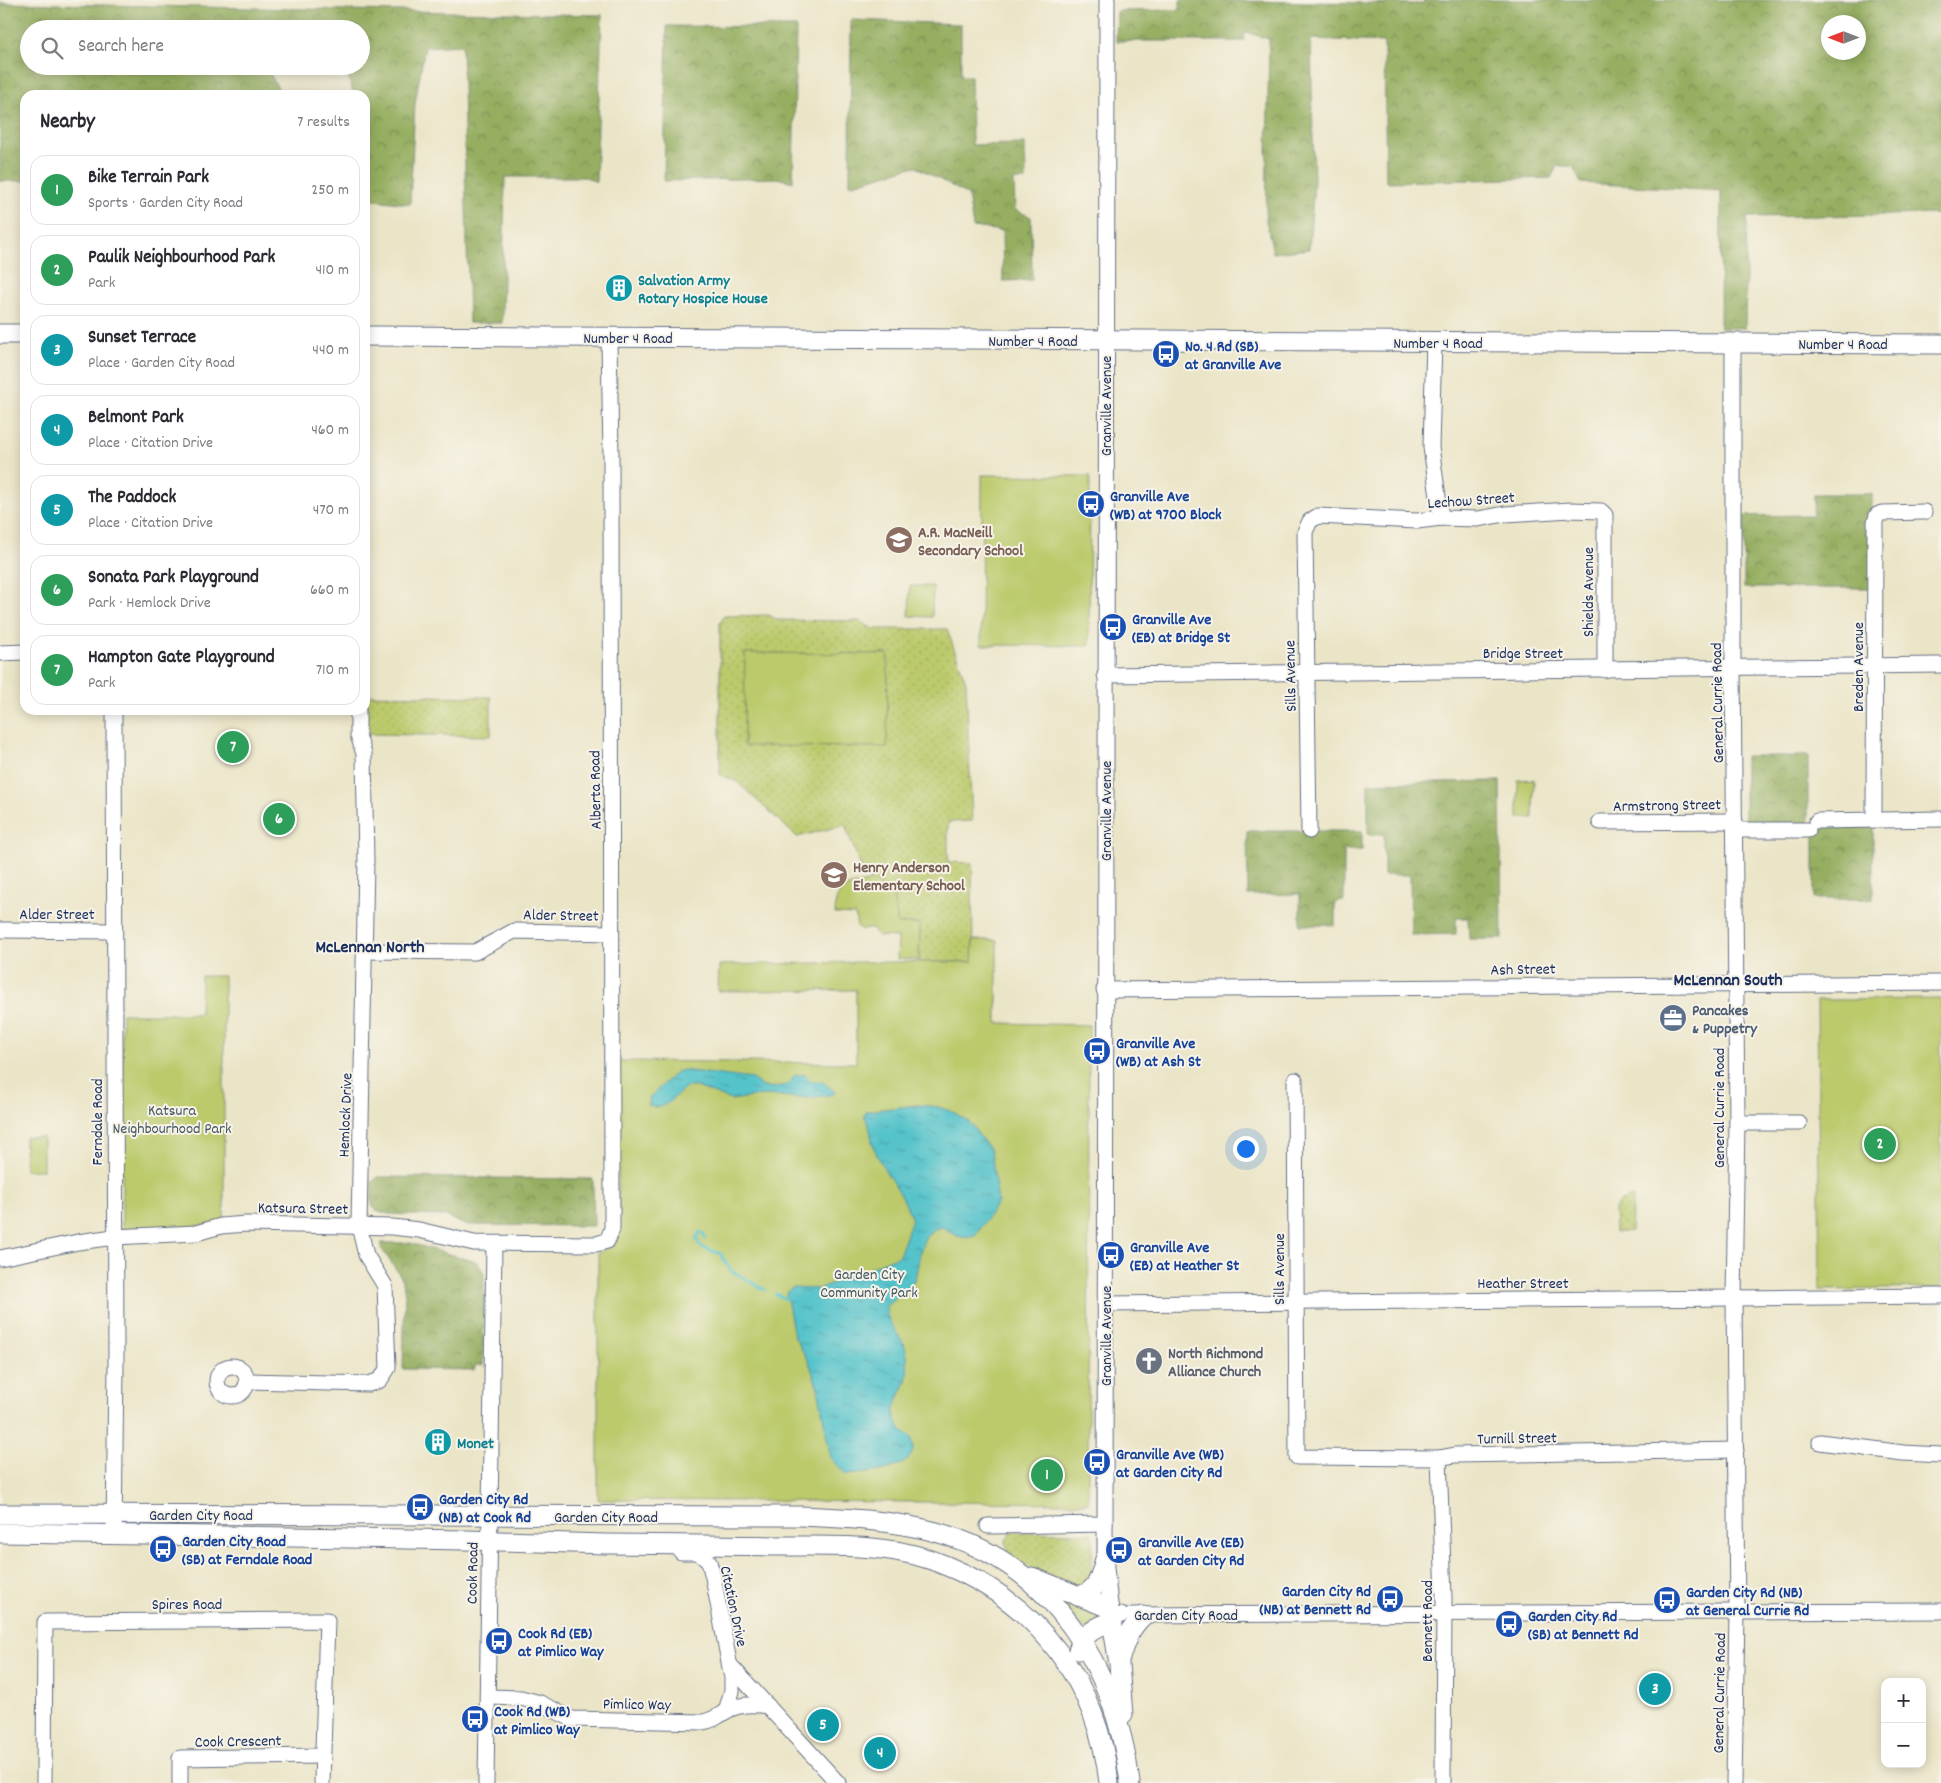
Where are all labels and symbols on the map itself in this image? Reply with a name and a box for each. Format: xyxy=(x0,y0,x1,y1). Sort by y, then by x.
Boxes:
north arrow xyxy=(1821,15,1866,60)
place label: Salvation Army Rotary Hospice House xyxy=(638,270,768,311)
building icon: Salvation Army Rotary Hospice House xyxy=(604,273,634,303)
street label: Number 4 Road xyxy=(583,328,673,351)
street label: Number 4 Road xyxy=(988,331,1078,354)
street label: Number 4 Road xyxy=(1393,333,1483,356)
street label: Number 4 Road xyxy=(1798,334,1888,357)
place label: No. 4 Rd (SB) at Granville Ave xyxy=(1185,336,1281,377)
bus stop icon: No. 4 Rd (SB) at Granville Ave xyxy=(1151,339,1181,369)
street label: Granville Avenue xyxy=(1096,356,1119,456)
place label: Granville Ave (WB) at 9700 Block xyxy=(1110,486,1222,527)
street label: Lechow Street xyxy=(1427,487,1516,516)
bus stop icon: Granville Ave (WB) at 9700 Block xyxy=(1076,489,1106,519)
place label: A.R. MacNeill Secondary School xyxy=(918,522,1023,563)
school or university icon: A.R. MacNeill Secondary School xyxy=(884,525,914,555)
street label: Shields Avenue xyxy=(1578,547,1601,637)
place label: Granville Ave (EB) at Bridge St xyxy=(1132,609,1230,650)
bus stop icon: Granville Ave (EB) at Bridge St xyxy=(1098,612,1128,642)
street label: Breden Avenue xyxy=(1848,622,1871,712)
street label: Sills Avenue xyxy=(1279,640,1304,712)
street label: General Currie Road xyxy=(1706,642,1731,763)
street label: Bridge Street xyxy=(1483,643,1563,666)
pin: 7 xyxy=(217,728,249,766)
street label: Alberta Road xyxy=(584,750,609,830)
street label: Granville Avenue xyxy=(1096,761,1119,861)
street label: Armstrong Street xyxy=(1613,794,1721,819)
pin: 6 xyxy=(263,800,295,838)
place label: Henry Anderson Elementary School xyxy=(853,857,965,898)
school or university icon: Henry Anderson Elementary School xyxy=(819,860,849,890)
street label: Alder Street xyxy=(19,904,95,927)
street label: Alder Street xyxy=(523,904,599,929)
district label: McLennan North xyxy=(315,936,425,961)
street label: Ash Street xyxy=(1490,958,1556,983)
district label: McLennan South xyxy=(1673,969,1783,994)
place label: Pancakes & Puppetry xyxy=(1692,1000,1758,1041)
office icon: Pancakes & Puppetry xyxy=(1658,1003,1688,1033)
place label: Granville Ave (WB) at Ash St xyxy=(1116,1033,1201,1074)
bus stop icon: Granville Ave (WB) at Ash St xyxy=(1082,1036,1112,1066)
street label: General Currie Road xyxy=(1709,1048,1732,1168)
street label: Hemlock Drive xyxy=(334,1072,359,1158)
street label: Ferndale Road xyxy=(87,1079,110,1165)
park label: Katsura Neighbourhood Park xyxy=(112,1100,232,1141)
pin: 2 xyxy=(1864,1125,1896,1163)
your location xyxy=(1233,1136,1259,1162)
street label: Katsura Street xyxy=(258,1197,348,1222)
street label: Sills Avenue xyxy=(1269,1233,1292,1305)
place label: Granville Ave (EB) at Heather St xyxy=(1130,1237,1239,1278)
bus stop icon: Granville Ave (EB) at Heather St xyxy=(1096,1240,1126,1270)
park label: Garden City Community Park xyxy=(820,1264,918,1305)
street label: Heather Street xyxy=(1477,1273,1569,1296)
street label: Granville Avenue xyxy=(1096,1286,1119,1386)
place label: North Richmond Alliance Church xyxy=(1168,1343,1263,1384)
church icon: North Richmond Alliance Church xyxy=(1134,1346,1164,1376)
building icon: Monet xyxy=(423,1427,453,1457)
street label: Turnill Street xyxy=(1477,1427,1557,1452)
place label: Monet xyxy=(457,1433,494,1456)
place label: Granville Ave (WB) at Garden City Rd xyxy=(1116,1444,1224,1485)
bus stop icon: Granville Ave (WB) at Garden City Rd xyxy=(1082,1447,1112,1477)
pin: 1 xyxy=(1031,1456,1063,1494)
place label: Garden City Rd (NB) at Cook Rd xyxy=(439,1489,531,1530)
bus stop icon: Garden City Rd (NB) at Cook Rd xyxy=(405,1492,435,1522)
street label: Garden City Road xyxy=(149,1505,253,1528)
street label: Garden City Road xyxy=(554,1507,658,1530)
place label: Garden City Road (SB) at Ferndale Road xyxy=(182,1531,312,1572)
place label: Granville Ave (EB) at Garden City Rd xyxy=(1138,1532,1244,1573)
bus stop icon: Garden City Road (SB) at Ferndale Road xyxy=(148,1534,178,1564)
bus stop icon: Granville Ave (EB) at Garden City Rd xyxy=(1104,1535,1134,1565)
street label: Cook Road xyxy=(461,1542,486,1604)
street label: Citation Drive xyxy=(713,1564,752,1649)
street label: Bennett Road xyxy=(1417,1580,1440,1662)
place label: Garden City Rd (NB) at Bennett Rd xyxy=(1260,1581,1371,1622)
place label: Garden City Rd (NB) at General Currie Rd xyxy=(1686,1582,1809,1623)
bus stop icon: Garden City Rd (NB) at Bennett Rd xyxy=(1375,1584,1405,1614)
bus stop icon: Garden City Rd (NB) at General Currie Rd xyxy=(1652,1585,1682,1615)
street label: Spires Road xyxy=(152,1594,222,1617)
street label: Garden City Road xyxy=(1134,1605,1238,1628)
place label: Garden City Rd (SB) at Bennett Rd xyxy=(1528,1606,1639,1647)
bus stop icon: Garden City Rd (SB) at Bennett Rd xyxy=(1494,1609,1524,1639)
place label: Cook Rd (EB) at Pimlico Way xyxy=(518,1623,605,1664)
bus stop icon: Cook Rd (EB) at Pimlico Way xyxy=(484,1626,514,1656)
street label: General Currie Road xyxy=(1708,1633,1733,1754)
pin: 3 xyxy=(1639,1670,1671,1708)
street label: Pimlico Way xyxy=(603,1693,672,1718)
place label: Cook Rd (WB) at Pimlico Way xyxy=(494,1701,581,1742)
bus stop icon: Cook Rd (WB) at Pimlico Way xyxy=(460,1704,490,1734)
pin: 5 xyxy=(807,1706,839,1744)
street label: Cook Crescent xyxy=(194,1730,282,1755)
pin: 4 xyxy=(864,1734,896,1772)

